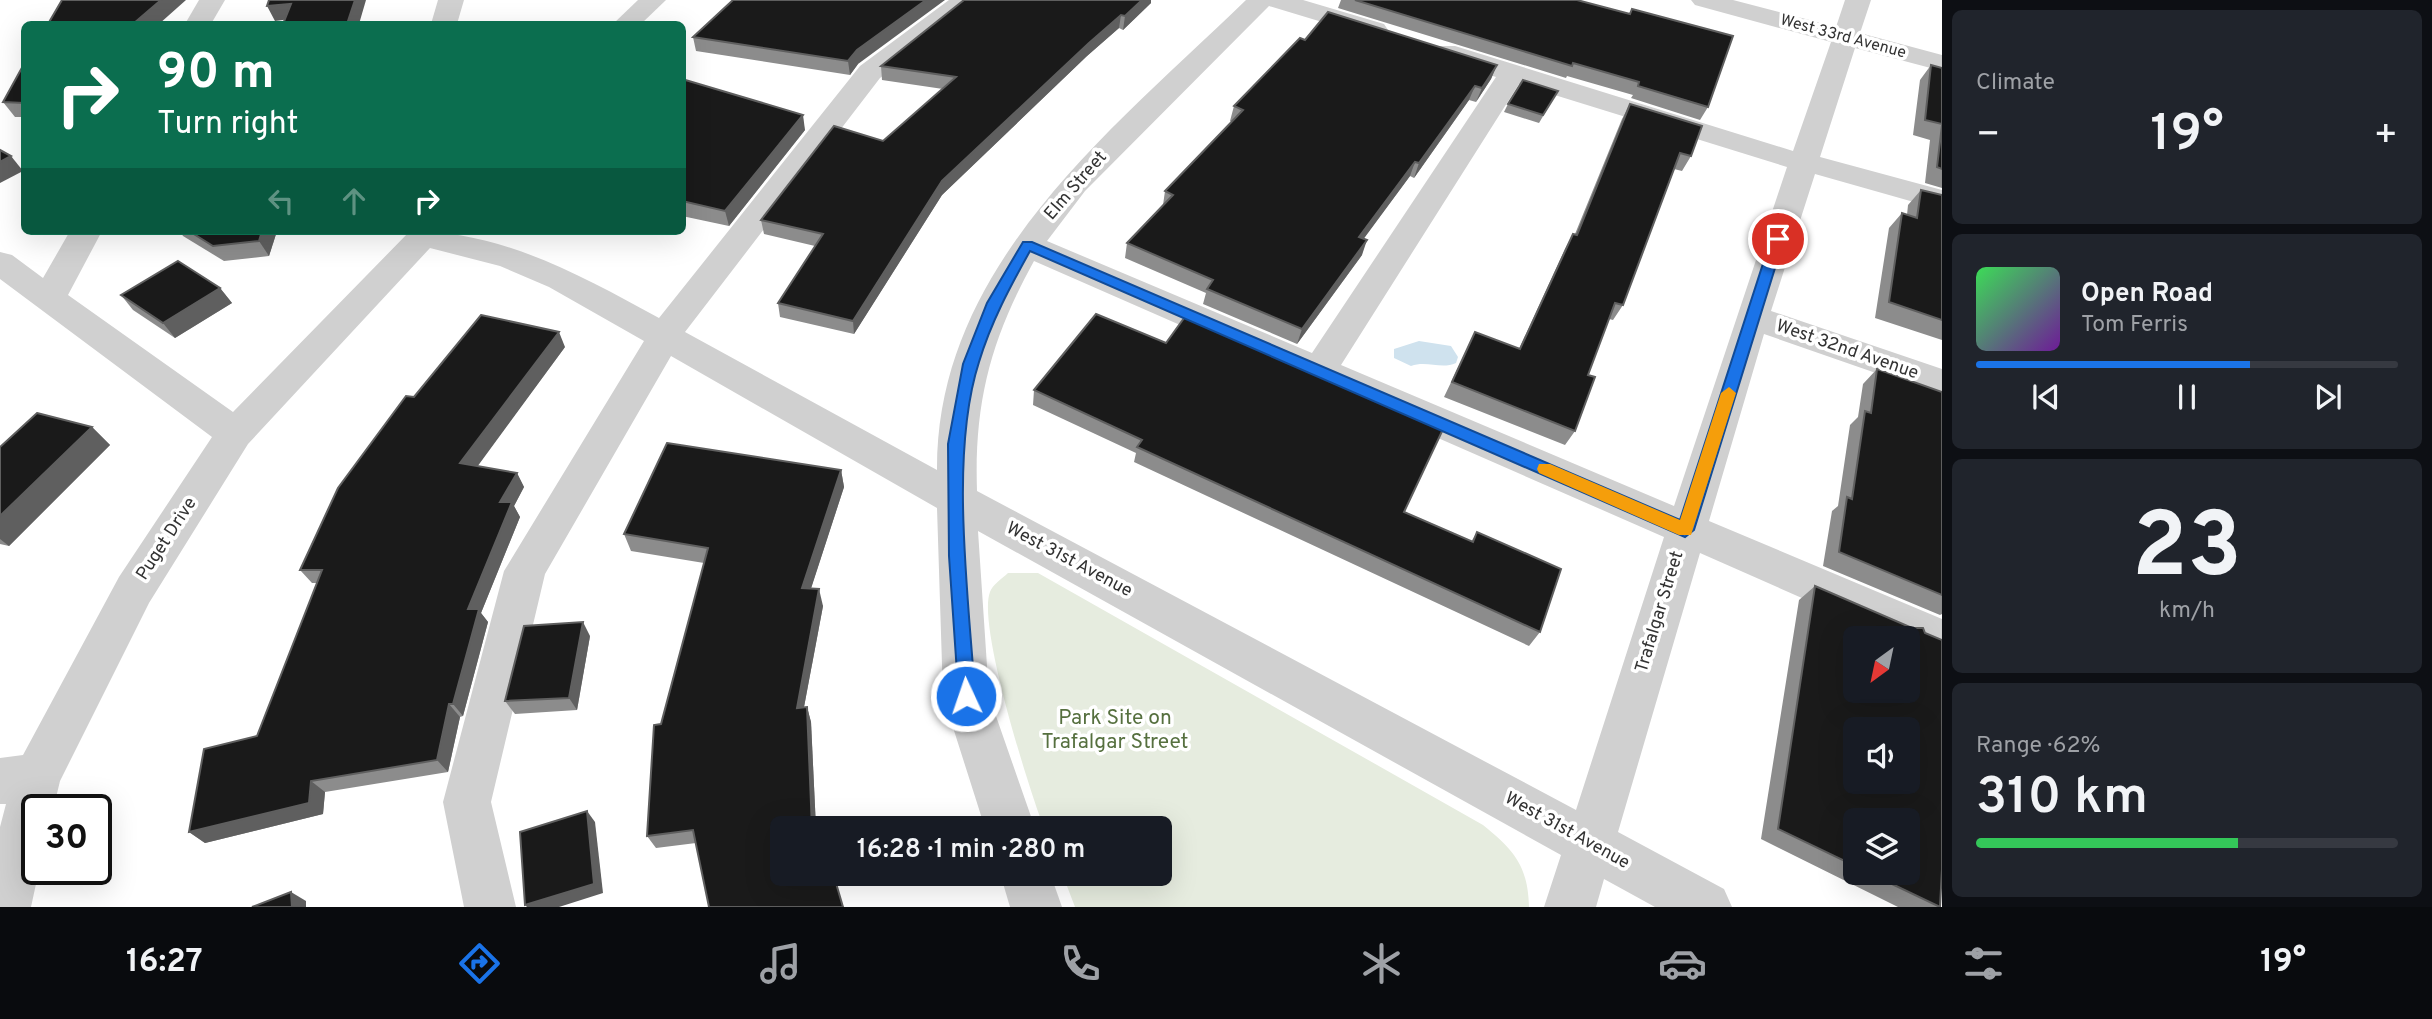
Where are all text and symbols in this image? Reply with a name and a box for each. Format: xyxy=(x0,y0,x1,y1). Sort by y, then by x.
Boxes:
street label: West 33rd Avenue xyxy=(1778,11,1908,63)
text: 90 m xyxy=(157,44,275,106)
icon: right xyxy=(42,49,133,140)
text: Climate xyxy=(1976,69,2055,98)
text: 19° xyxy=(2150,103,2224,169)
text: Turn right xyxy=(157,105,299,145)
text: − xyxy=(1976,112,2001,161)
text: + xyxy=(2373,112,2398,161)
street label: Elm Street xyxy=(1040,147,1112,225)
icon: left xyxy=(262,182,300,220)
icon: ahead xyxy=(335,182,373,220)
icon: right xyxy=(408,182,446,220)
pin xyxy=(1748,209,1808,269)
icon: arrive xyxy=(1759,220,1797,258)
text: Open Road xyxy=(2081,278,2213,311)
text: Tom Ferris xyxy=(2081,311,2188,340)
street label: West 32nd Avenue xyxy=(1773,315,1921,385)
icon: previous xyxy=(2027,378,2065,416)
icon: pause xyxy=(2168,378,2206,416)
icon: next xyxy=(2309,378,2347,416)
street label: Puget Drive xyxy=(132,493,202,585)
text: 23 xyxy=(2132,494,2242,609)
street label: West 31st Avenue xyxy=(1002,517,1136,603)
street label: Trafalgar Street xyxy=(1631,548,1689,676)
text: km/h xyxy=(2159,597,2215,626)
north arrow xyxy=(1843,626,1920,704)
map controls xyxy=(1843,626,1920,885)
position arrow xyxy=(929,659,1003,733)
park label: Park Site on Trafalgar Street xyxy=(1042,705,1188,756)
button: sound xyxy=(1843,717,1920,794)
text: Range · 62% xyxy=(1976,732,2101,761)
text: 310 km xyxy=(1976,766,2148,832)
street label: West 31st Avenue xyxy=(1500,787,1634,875)
speed limit sign: 30 xyxy=(21,794,112,885)
button: layers xyxy=(1843,808,1920,885)
text: 16:28 · 1 min · 280 m xyxy=(857,834,1085,867)
icon: directions xyxy=(455,939,504,988)
icon: music xyxy=(756,939,805,988)
icon: phone xyxy=(1056,939,1105,988)
icon: climate xyxy=(1357,939,1406,988)
icon: car xyxy=(1658,939,1707,988)
icon: filters xyxy=(1959,939,2008,988)
text: 16:27 xyxy=(126,943,203,983)
text: 19° xyxy=(2260,943,2306,983)

